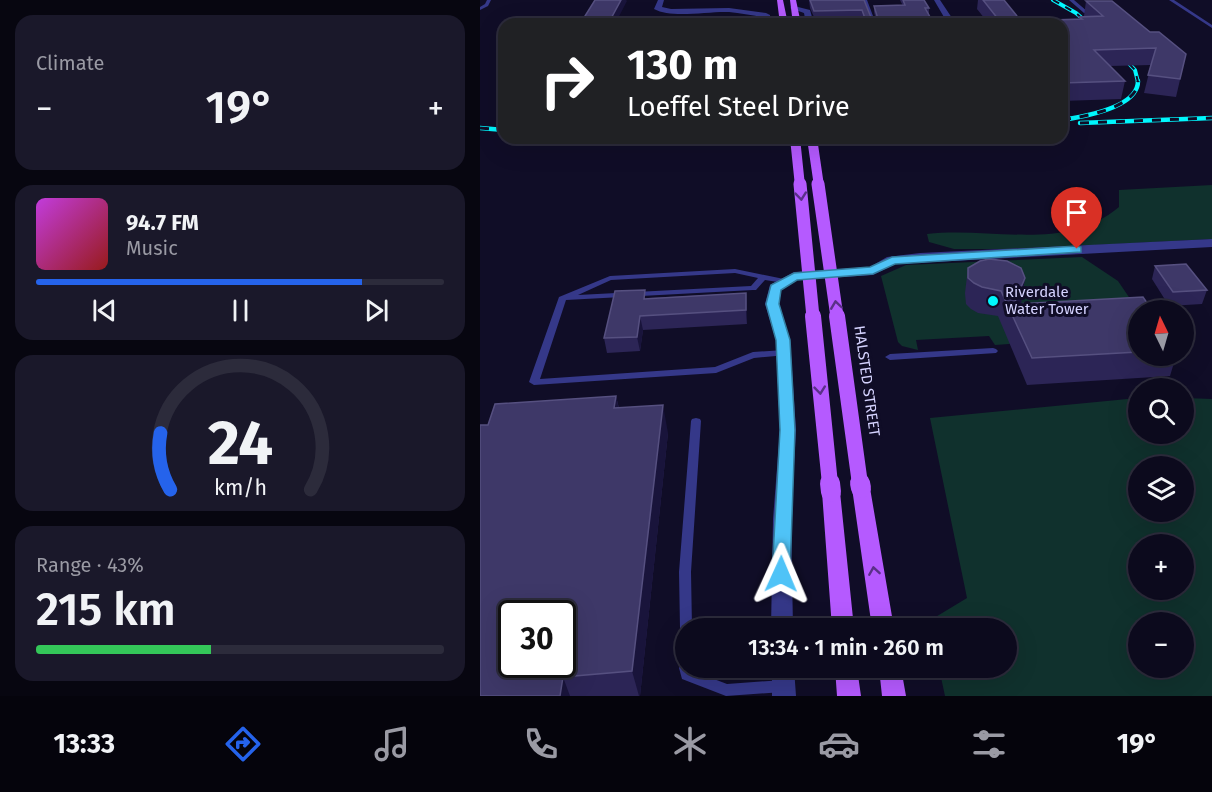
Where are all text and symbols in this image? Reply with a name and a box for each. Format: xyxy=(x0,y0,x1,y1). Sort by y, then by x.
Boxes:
text: 130 m xyxy=(627,40,738,90)
icon: right xyxy=(528,42,606,120)
text: Climate xyxy=(36,51,104,75)
text: 19° xyxy=(206,81,274,135)
text: − xyxy=(36,89,53,129)
text: + xyxy=(428,89,444,129)
text: Loeffel Steel Drive xyxy=(627,91,850,123)
pin xyxy=(1051,187,1102,249)
one-way arrow xyxy=(794,192,807,201)
icon: arrive xyxy=(1060,196,1093,229)
text: 94.7 FM xyxy=(126,209,199,236)
text: Music xyxy=(126,236,178,260)
place label: Riverdale Water Tower xyxy=(1005,283,1089,318)
icon: previous xyxy=(88,294,121,327)
icon: pause xyxy=(224,294,257,327)
icon: next xyxy=(360,294,393,327)
marker: Riverdale Water Tower xyxy=(986,294,1000,308)
north arrow xyxy=(1128,300,1194,366)
map controls xyxy=(1128,300,1194,678)
one-way arrow xyxy=(830,301,842,310)
street label: HALSTED STREET xyxy=(850,324,884,438)
button: search xyxy=(1128,378,1194,444)
one-way arrow xyxy=(813,386,826,395)
text: 24 xyxy=(207,406,273,481)
button: layers xyxy=(1128,456,1194,522)
text: km/h xyxy=(213,475,267,501)
button: + xyxy=(1128,534,1194,600)
position arrow xyxy=(749,542,813,606)
text: Range · 43% xyxy=(36,553,144,577)
one-way arrow xyxy=(869,566,881,575)
text: 215 km xyxy=(36,583,176,637)
speed limit sign: 30 xyxy=(498,600,576,678)
button: − xyxy=(1128,612,1194,678)
text: 13:34 · 1 min · 260 m xyxy=(748,634,944,661)
icon: directions xyxy=(222,723,264,765)
icon: music xyxy=(371,723,413,765)
icon: phone xyxy=(520,723,562,765)
icon: climate xyxy=(669,723,711,765)
icon: car xyxy=(818,723,860,765)
icon: filters xyxy=(968,723,1010,765)
text: 13:33 xyxy=(54,728,115,760)
text: 19° xyxy=(1117,728,1158,760)

